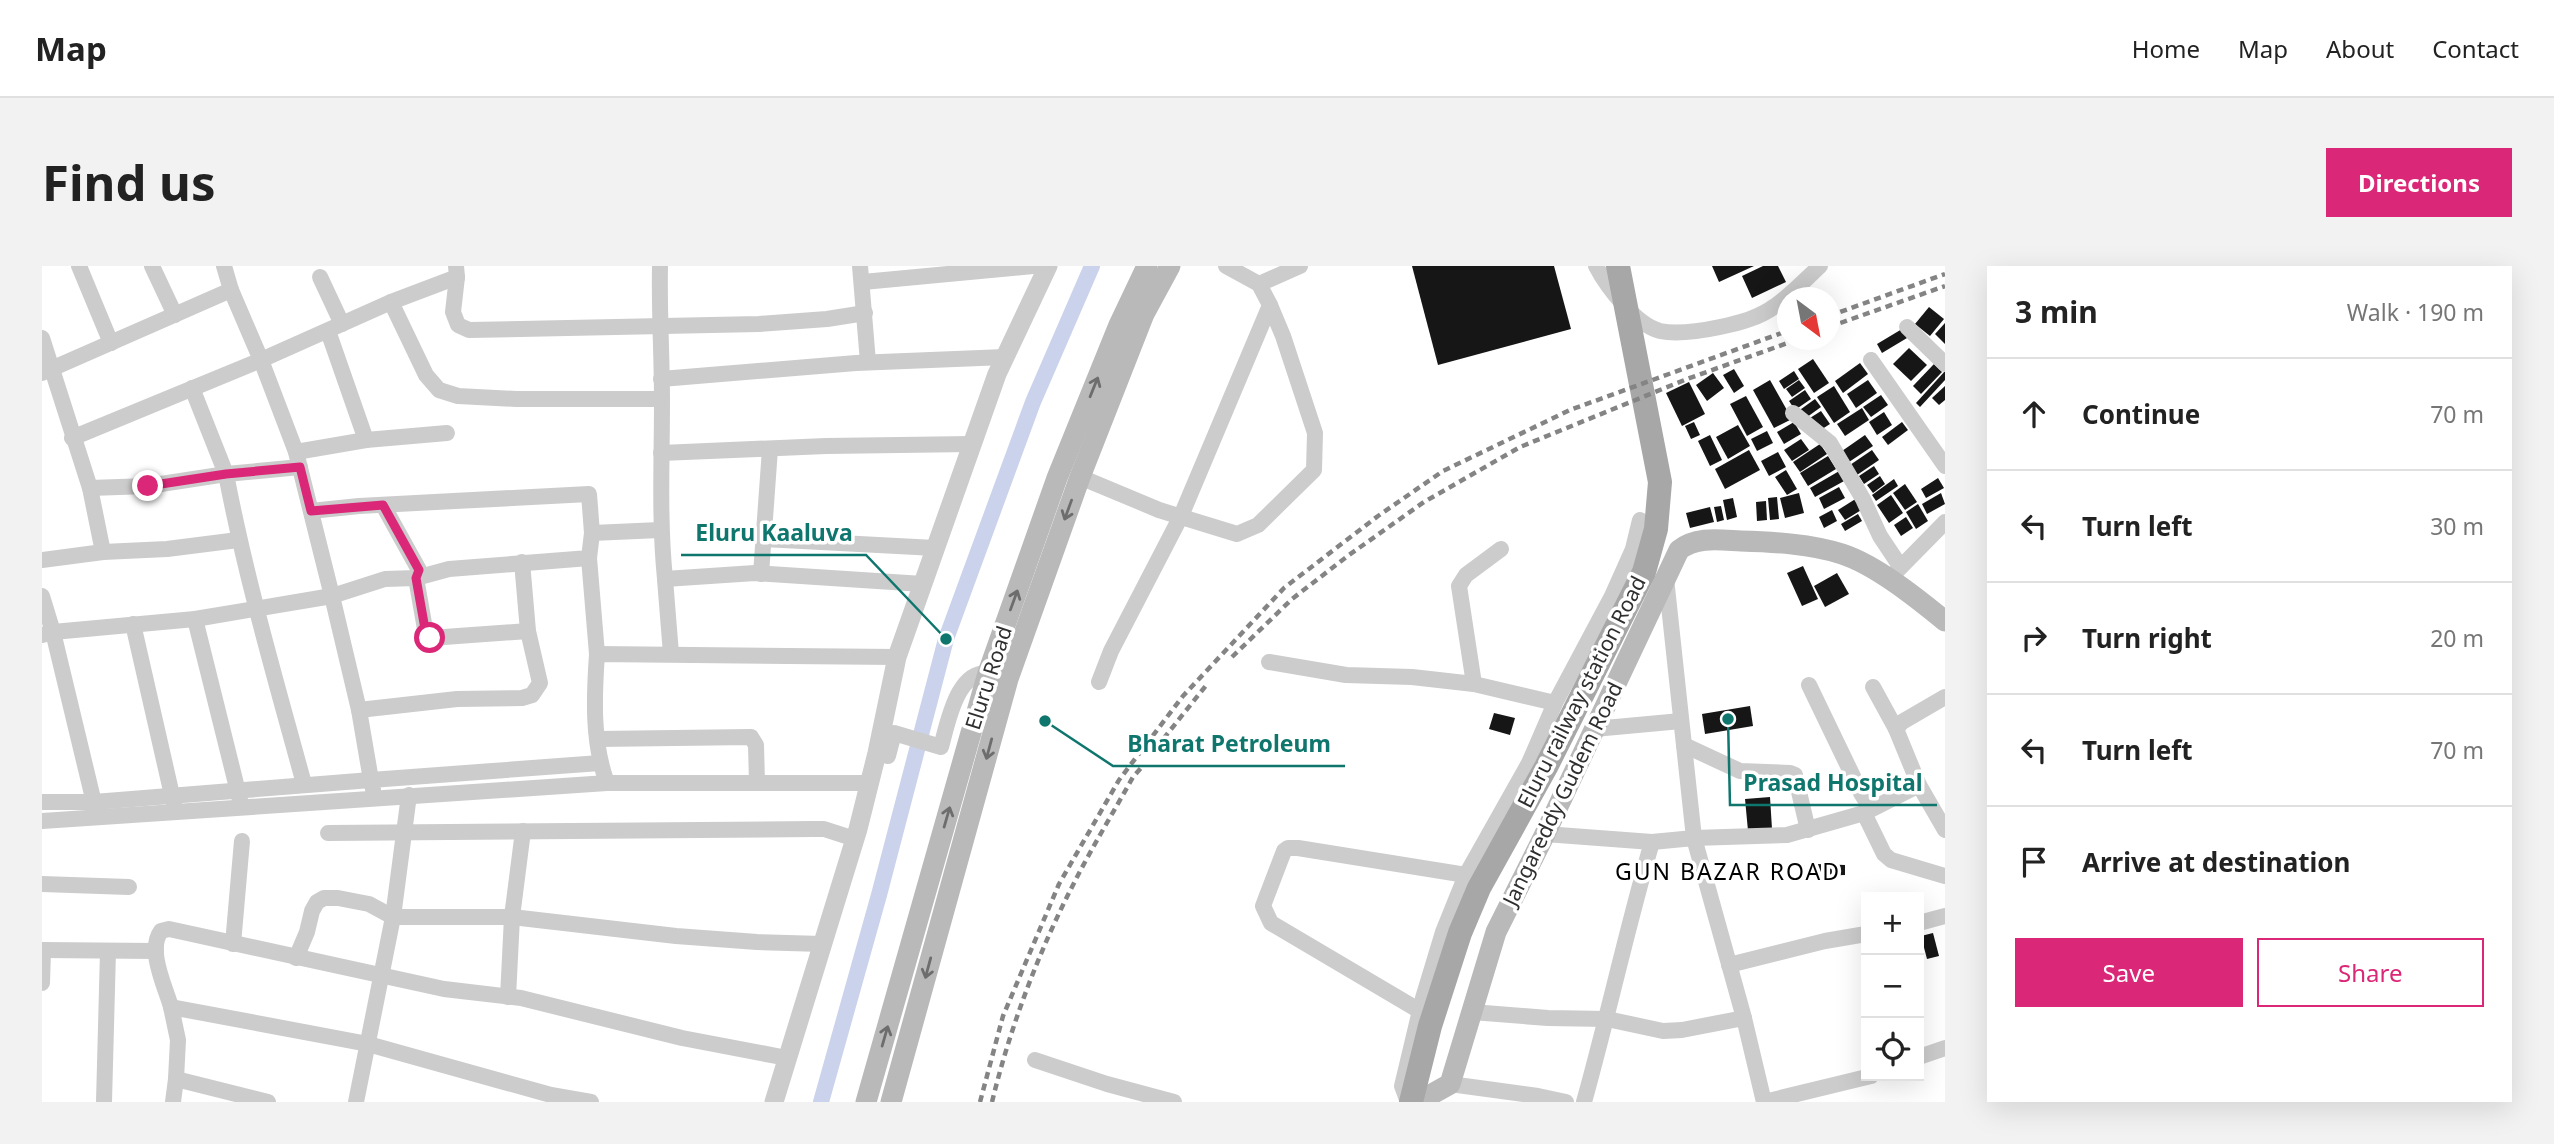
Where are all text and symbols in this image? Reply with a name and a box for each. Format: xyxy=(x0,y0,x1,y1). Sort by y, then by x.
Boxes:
text: Map xyxy=(35,26,107,71)
text: Home xyxy=(2132,32,2200,65)
text: Map xyxy=(2238,32,2288,65)
text: About xyxy=(2326,32,2394,65)
text: Contact xyxy=(2432,32,2519,65)
button: Directions xyxy=(2326,148,2512,217)
text: Find us xyxy=(42,149,216,215)
north arrow xyxy=(1777,287,1840,350)
text: 3 min xyxy=(2015,291,2098,332)
text: Walk · 190 m xyxy=(2347,296,2484,328)
one-way arrow xyxy=(1088,377,1101,399)
icon: ahead xyxy=(2015,395,2053,433)
text: Continue xyxy=(2082,396,2200,432)
text: 70 m xyxy=(2430,398,2484,430)
route end xyxy=(132,470,163,501)
one-way arrow xyxy=(1061,498,1074,520)
icon: left xyxy=(2015,507,2053,545)
text: Turn left xyxy=(2082,508,2193,544)
text: 30 m xyxy=(2430,510,2484,542)
callout: Eluru Kaaluva xyxy=(681,511,866,555)
text: Eluru Kaaluva xyxy=(695,516,853,548)
street label: Eluru railway station Road xyxy=(1510,571,1652,812)
one-way arrow xyxy=(1009,590,1021,612)
icon: right xyxy=(2015,619,2053,657)
text: Turn right xyxy=(2082,620,2212,656)
route start xyxy=(414,622,445,653)
street label: Eluru Road xyxy=(958,622,1018,733)
text: 20 m xyxy=(2430,622,2484,654)
street label: Jangareddy Gudem Road xyxy=(1495,677,1629,912)
callout: Bharat Petroleum xyxy=(1113,722,1345,766)
text: Bharat Petroleum xyxy=(1127,727,1331,759)
icon: left xyxy=(2015,731,2053,769)
text: Turn left xyxy=(2082,732,2193,768)
text: 70 m xyxy=(2430,734,2484,766)
one-way arrow xyxy=(981,737,994,759)
callout: Prasad Hospital xyxy=(1730,761,1937,805)
text: Prasad Hospital xyxy=(1743,766,1923,798)
one-way arrow xyxy=(941,807,954,829)
icon: arrive xyxy=(2015,843,2053,881)
text: Arrive at destination xyxy=(2082,844,2351,880)
district label: GUN BAZAR ROAD xyxy=(1615,855,1841,887)
map controls xyxy=(1861,892,1924,1081)
button: + xyxy=(1861,892,1924,955)
button: Save xyxy=(2015,938,2243,1007)
button: Share xyxy=(2257,938,2484,1007)
button: − xyxy=(1861,955,1924,1018)
one-way arrow xyxy=(921,956,934,979)
button: locate xyxy=(1861,1018,1924,1081)
one-way arrow xyxy=(879,1026,892,1048)

